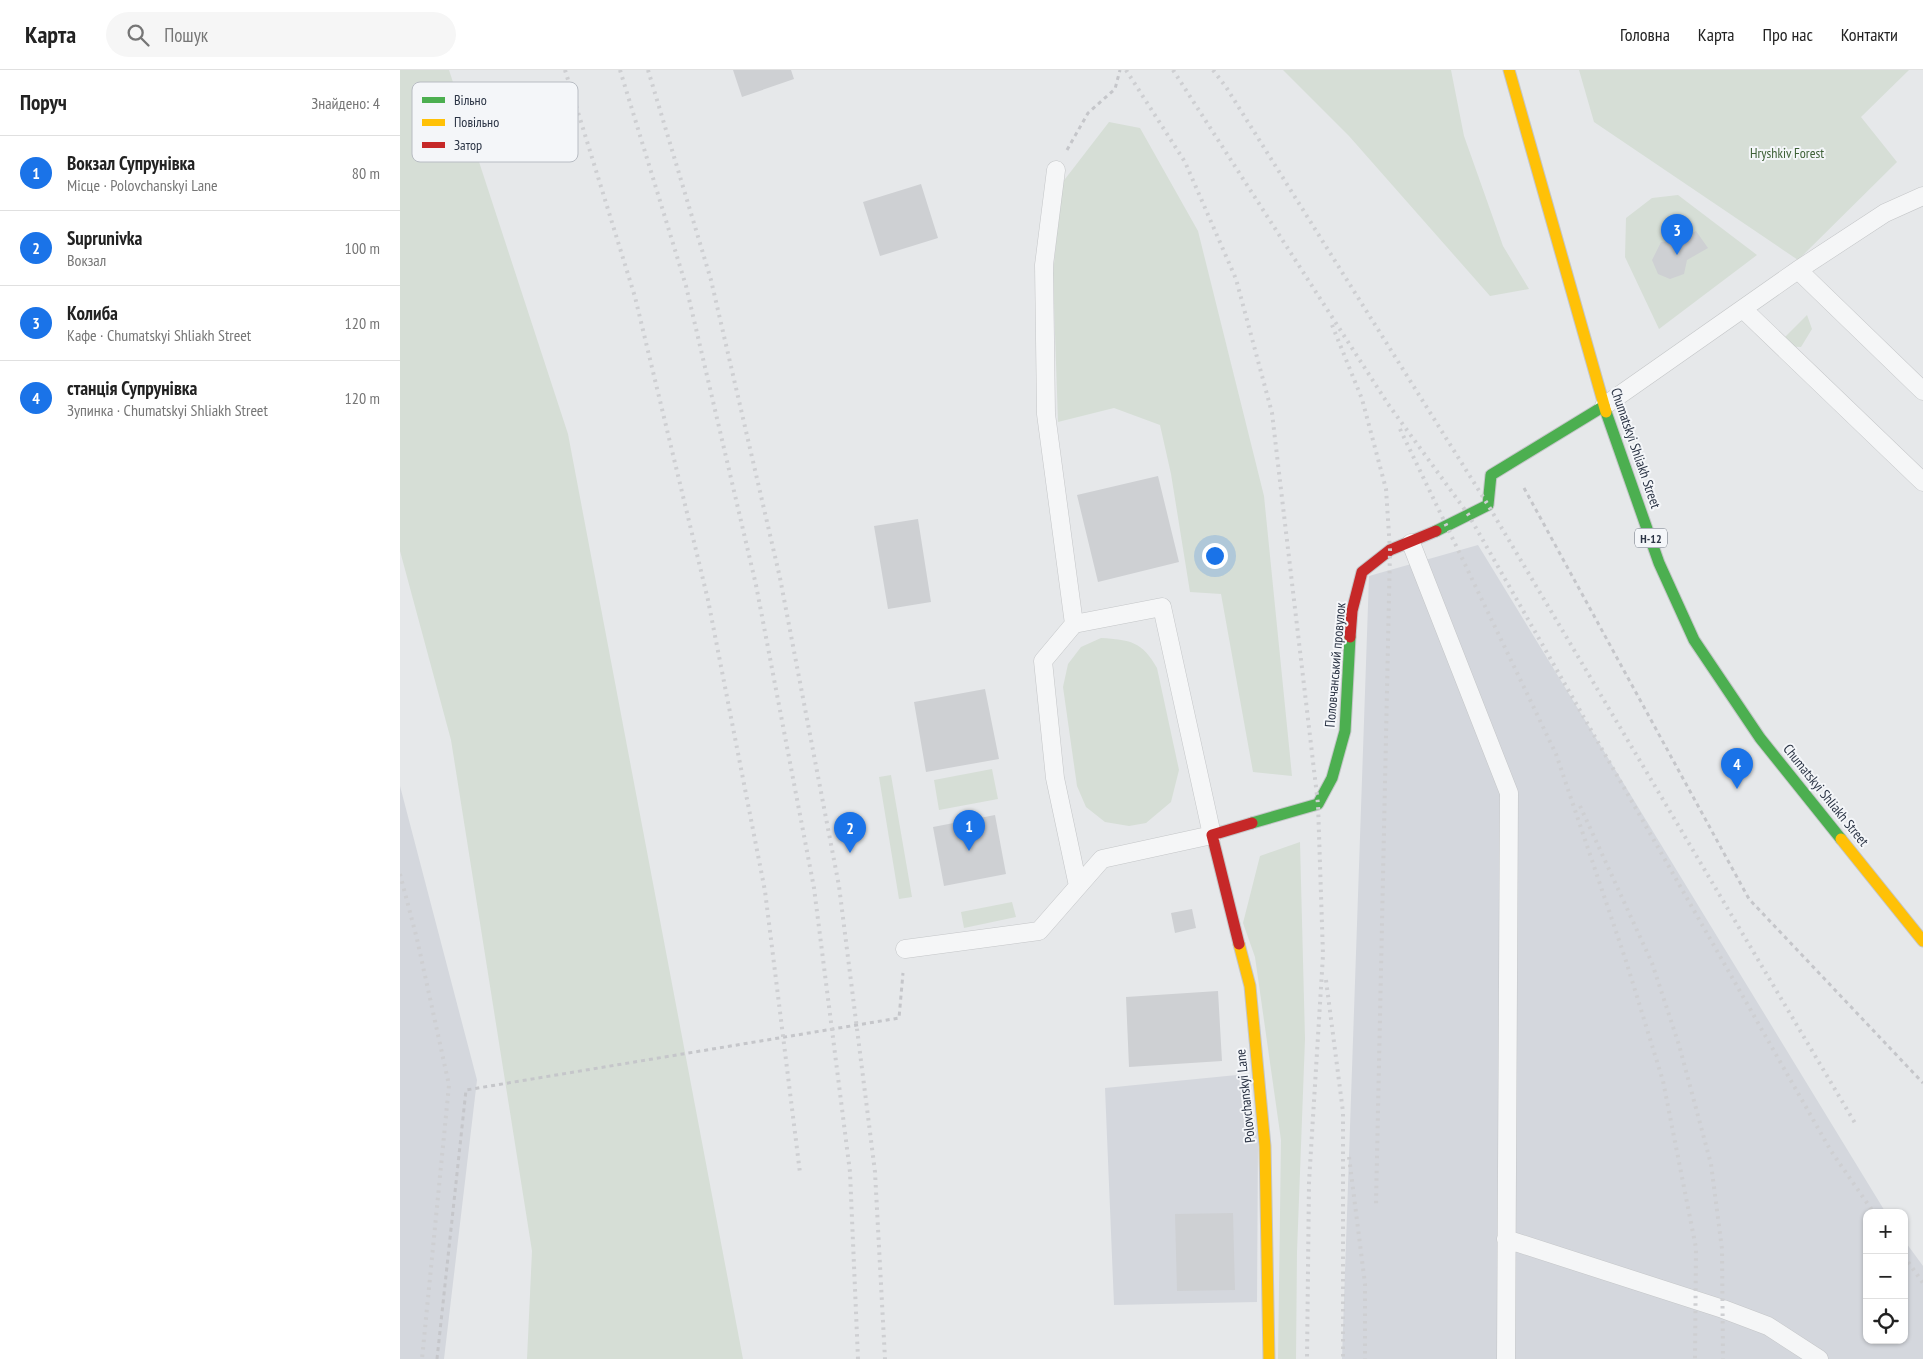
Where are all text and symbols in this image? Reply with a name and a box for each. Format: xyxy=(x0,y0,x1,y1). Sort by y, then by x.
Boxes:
search box xyxy=(106,12,456,57)
text: Карта xyxy=(25,19,76,50)
icon: search xyxy=(124,21,152,49)
text: Пошук xyxy=(164,23,208,47)
text: Головна xyxy=(1620,23,1670,46)
text: Карта xyxy=(1698,23,1735,46)
text: Про нас xyxy=(1763,23,1813,46)
text: Контакти xyxy=(1841,23,1898,46)
legend xyxy=(412,82,578,162)
text: Поруч xyxy=(20,89,67,116)
text: Вільно xyxy=(454,91,487,109)
text: Знайдено: 4 xyxy=(311,93,380,113)
text: Повільно xyxy=(454,113,499,131)
text: Затор xyxy=(454,136,482,154)
park label: Hryshkiv Forest xyxy=(1750,144,1824,162)
text: Вокзал Супрунівка xyxy=(67,151,195,175)
text: 1 xyxy=(32,163,40,183)
text: 80 m xyxy=(352,163,380,183)
text: Місце · Polovchanskyi Lane xyxy=(67,175,218,195)
pin: 3 xyxy=(1661,214,1693,255)
text: Suprunivka xyxy=(67,226,142,250)
text: 2 xyxy=(32,238,40,258)
text: 100 m xyxy=(345,238,380,258)
text: Вокзал xyxy=(67,250,106,270)
text: Колиба xyxy=(67,301,118,325)
text: 3 xyxy=(32,313,40,333)
text: 120 m xyxy=(345,313,380,333)
text: Кафе · Chumatskyi Shliakh Street xyxy=(67,325,251,345)
text: станція Супрунівка xyxy=(67,376,197,400)
street label: Chumatskyi Shliakh Street xyxy=(1607,385,1665,511)
text: 4 xyxy=(32,388,40,408)
text: 120 m xyxy=(345,388,380,408)
text: Зупинка · Chumatskyi Shliakh Street xyxy=(67,400,268,420)
road number: Н-12 xyxy=(1635,528,1667,548)
your location xyxy=(1202,543,1228,569)
street label: Половчанський провулок xyxy=(1321,601,1349,728)
street label: Chumatskyi Shliakh Street xyxy=(1779,740,1873,850)
pin: 4 xyxy=(1721,748,1753,789)
pin: 1 xyxy=(953,810,985,851)
pin: 2 xyxy=(834,812,866,853)
street label: Polovchanskyi Lane xyxy=(1231,1048,1259,1144)
map controls xyxy=(1863,1209,1908,1344)
button: + xyxy=(1863,1209,1908,1254)
button: − xyxy=(1863,1254,1908,1299)
button: locate xyxy=(1863,1299,1908,1344)

